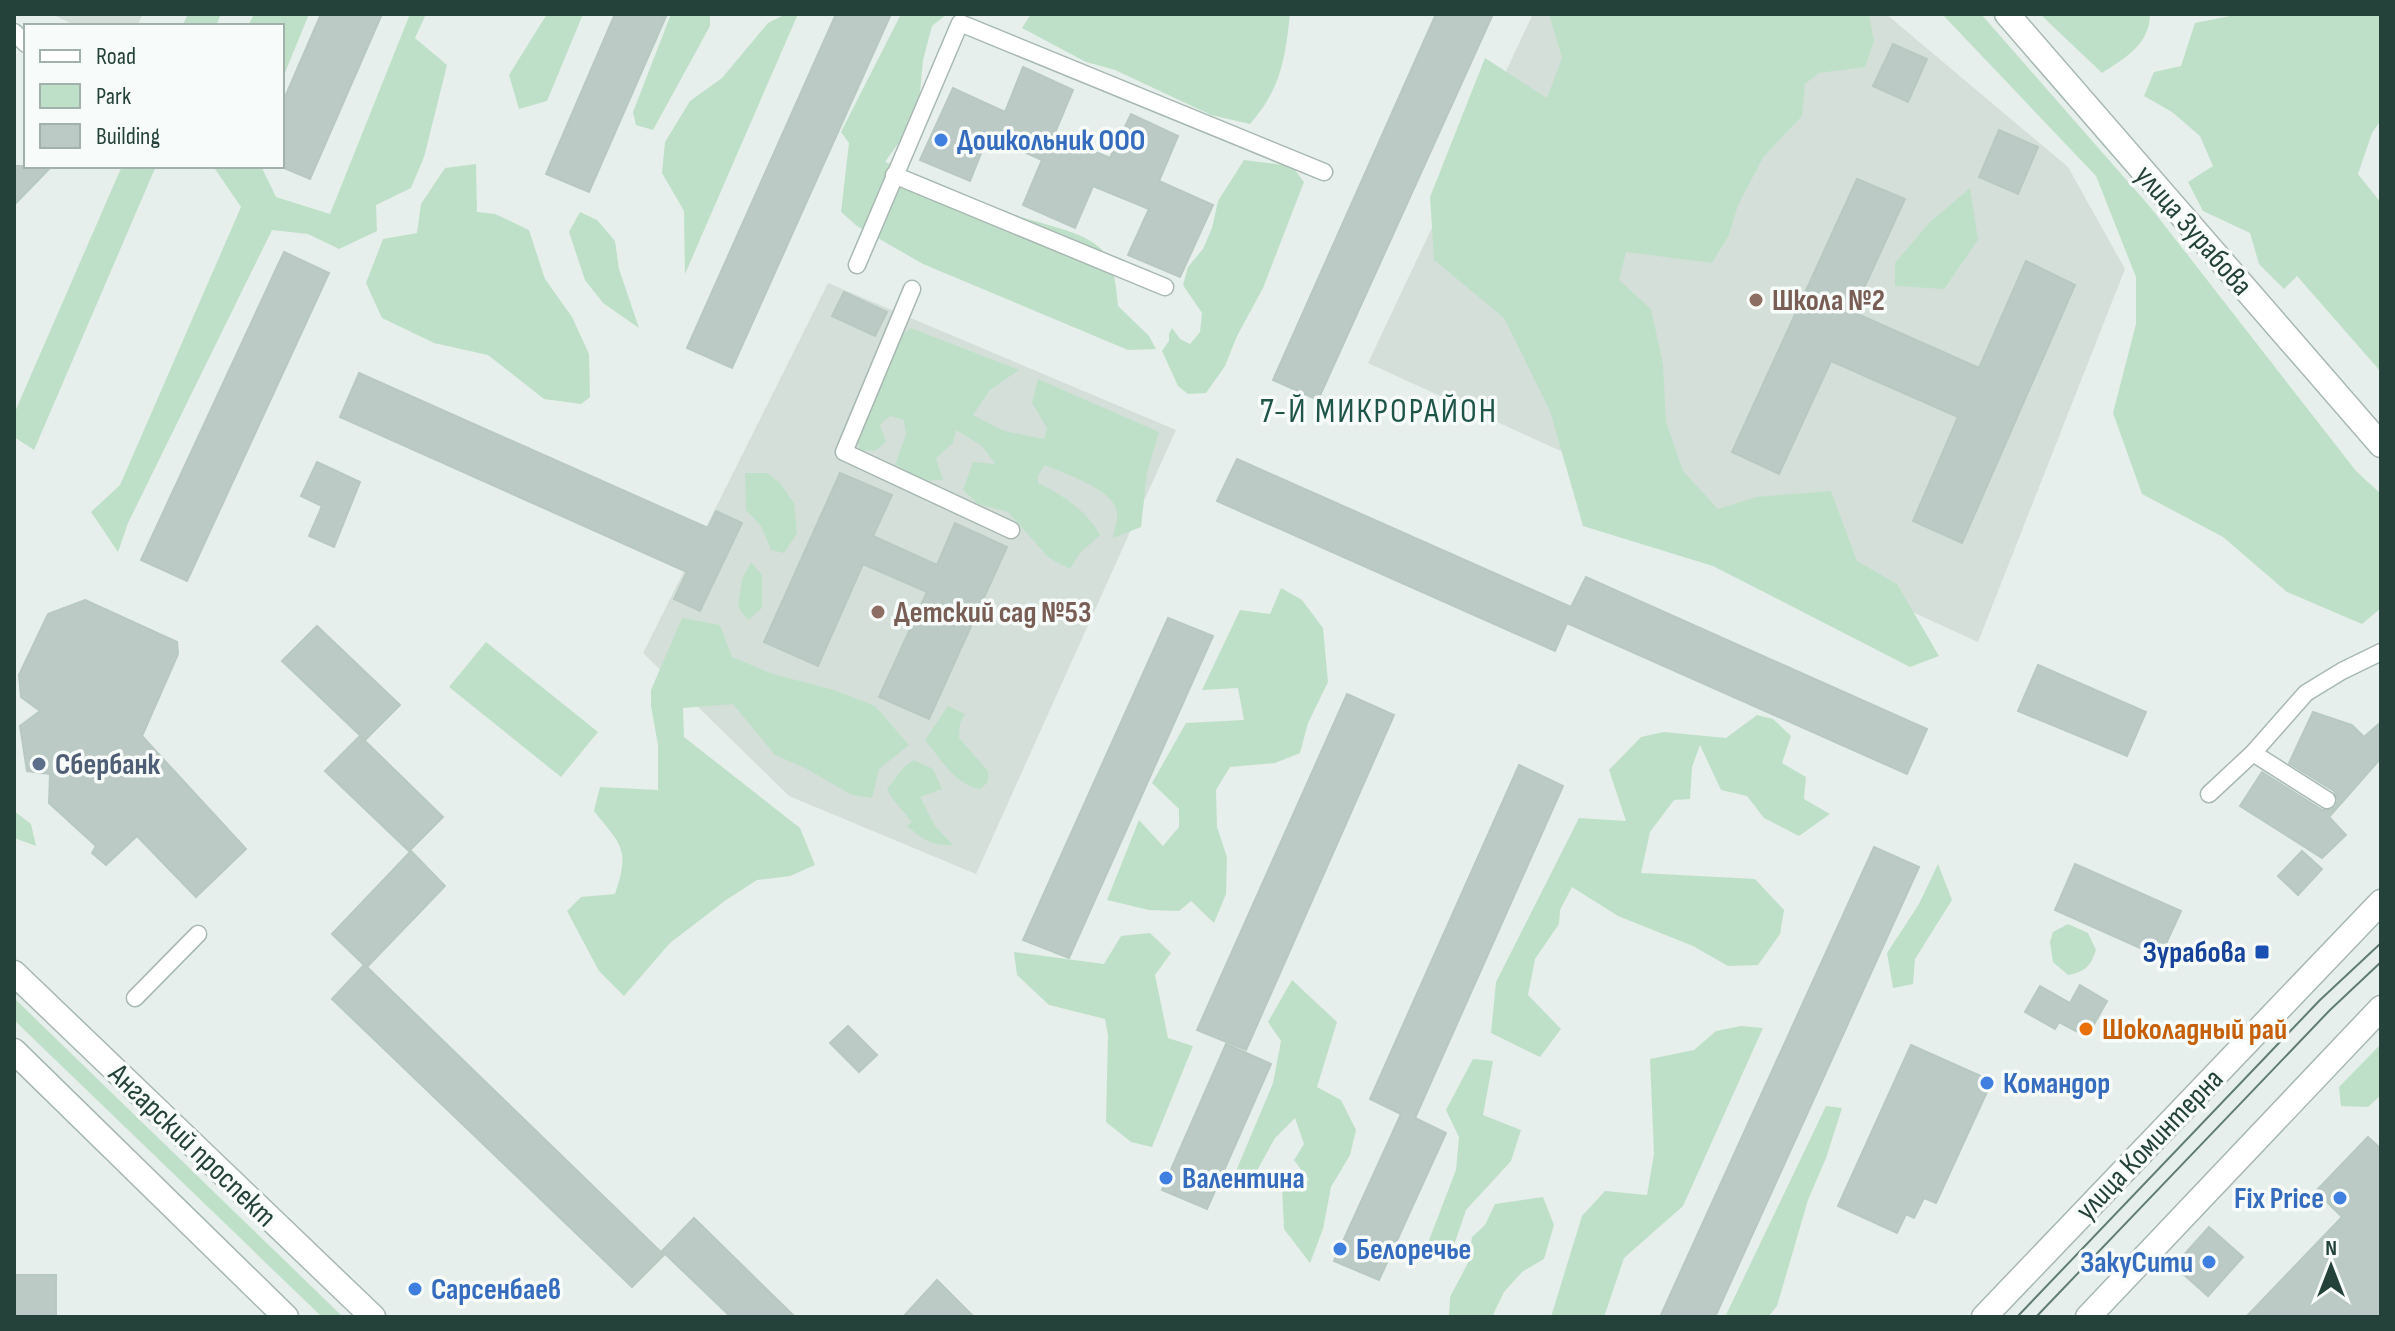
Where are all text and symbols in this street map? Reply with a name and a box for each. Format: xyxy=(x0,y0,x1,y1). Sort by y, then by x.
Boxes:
legend xyxy=(24,24,284,168)
text: Road xyxy=(96,42,136,71)
text: Park xyxy=(96,82,131,111)
text: Building xyxy=(96,122,160,151)
place label: Дошкольник ООО xyxy=(957,123,1145,159)
marker: Дошкольник ООО xyxy=(932,131,950,149)
street label: улица Зурабова xyxy=(2127,158,2260,303)
place label: Школа №2 xyxy=(1772,283,1885,319)
marker: Школа №2 xyxy=(1747,291,1765,309)
district label: 7-Й МИКРОРАЙОН xyxy=(1260,391,1498,432)
place label: Детский сад №53 xyxy=(894,595,1091,631)
marker: Детский сад №53 xyxy=(869,603,887,621)
place label: Сбербанк xyxy=(55,747,161,783)
marker: Сбербанк xyxy=(30,755,48,773)
place label: Зурабова xyxy=(2143,935,2246,971)
marker: Зурабова xyxy=(2253,943,2271,961)
place label: Шоколадный рай xyxy=(2102,1012,2287,1048)
marker: Шоколадный рай xyxy=(2077,1020,2095,1038)
street label: Ангарский проспект xyxy=(100,1056,284,1235)
street label: улица Коминтерна xyxy=(2069,1062,2231,1228)
place label: Командор xyxy=(2003,1066,2110,1102)
marker: Командор xyxy=(1978,1074,1996,1092)
place label: Валентина xyxy=(1182,1161,1305,1197)
marker: Валентина xyxy=(1157,1169,1175,1187)
place label: Fix Price xyxy=(2234,1181,2324,1217)
marker: Fix Price xyxy=(2331,1189,2349,1207)
north arrow xyxy=(2291,1227,2371,1307)
place label: Белоречье xyxy=(1356,1232,1471,1268)
text: N xyxy=(2325,1235,2337,1262)
marker: Белоречье xyxy=(1331,1240,1349,1258)
place label: ЗакуСити xyxy=(2080,1245,2193,1281)
marker: ЗакуСити xyxy=(2200,1253,2218,1271)
place label: Сарсенбаев xyxy=(431,1272,561,1308)
marker: Сарсенбаев xyxy=(406,1280,424,1298)

